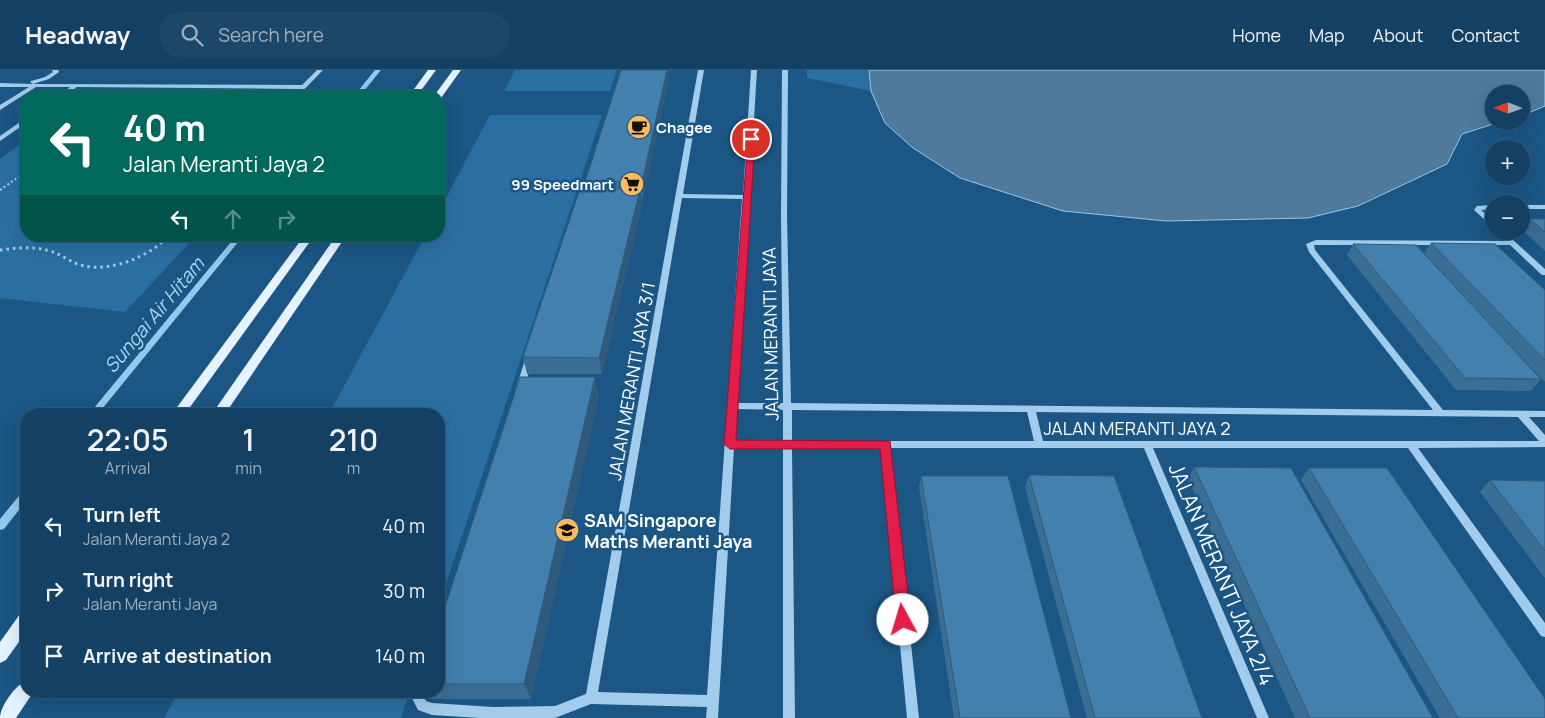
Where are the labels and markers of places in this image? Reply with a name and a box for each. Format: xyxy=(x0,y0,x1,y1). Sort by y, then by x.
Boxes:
cafe icon: Chagee xyxy=(626,114,652,140)
place label: Chagee xyxy=(656,117,712,138)
pin xyxy=(730,118,772,160)
supermarket icon: 99 Speedmart xyxy=(619,171,645,197)
place label: 99 Speedmart xyxy=(511,174,614,195)
place label: SAM Singapore Maths Meranti Jaya xyxy=(584,508,752,553)
school or university icon: SAM Singapore Maths Meranti Jaya xyxy=(554,517,580,543)

